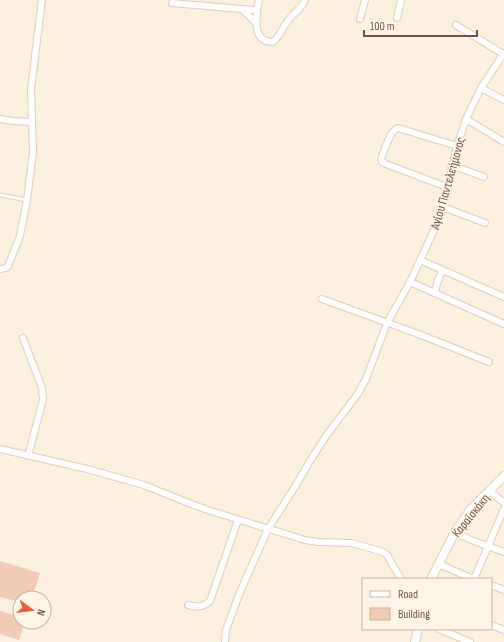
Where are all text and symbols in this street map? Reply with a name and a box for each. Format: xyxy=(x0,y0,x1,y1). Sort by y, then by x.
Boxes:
scale bar xyxy=(364,12,477,38)
text: 100 m xyxy=(370,19,395,34)
street label: Αγίου Παντελεήμονος xyxy=(427,135,469,232)
street label: Καραϊσκάκη xyxy=(448,491,493,541)
legend xyxy=(362,578,492,630)
text: Road xyxy=(398,587,418,602)
north arrow xyxy=(12,590,52,630)
text: Building xyxy=(398,607,430,622)
text: N xyxy=(34,608,48,617)

